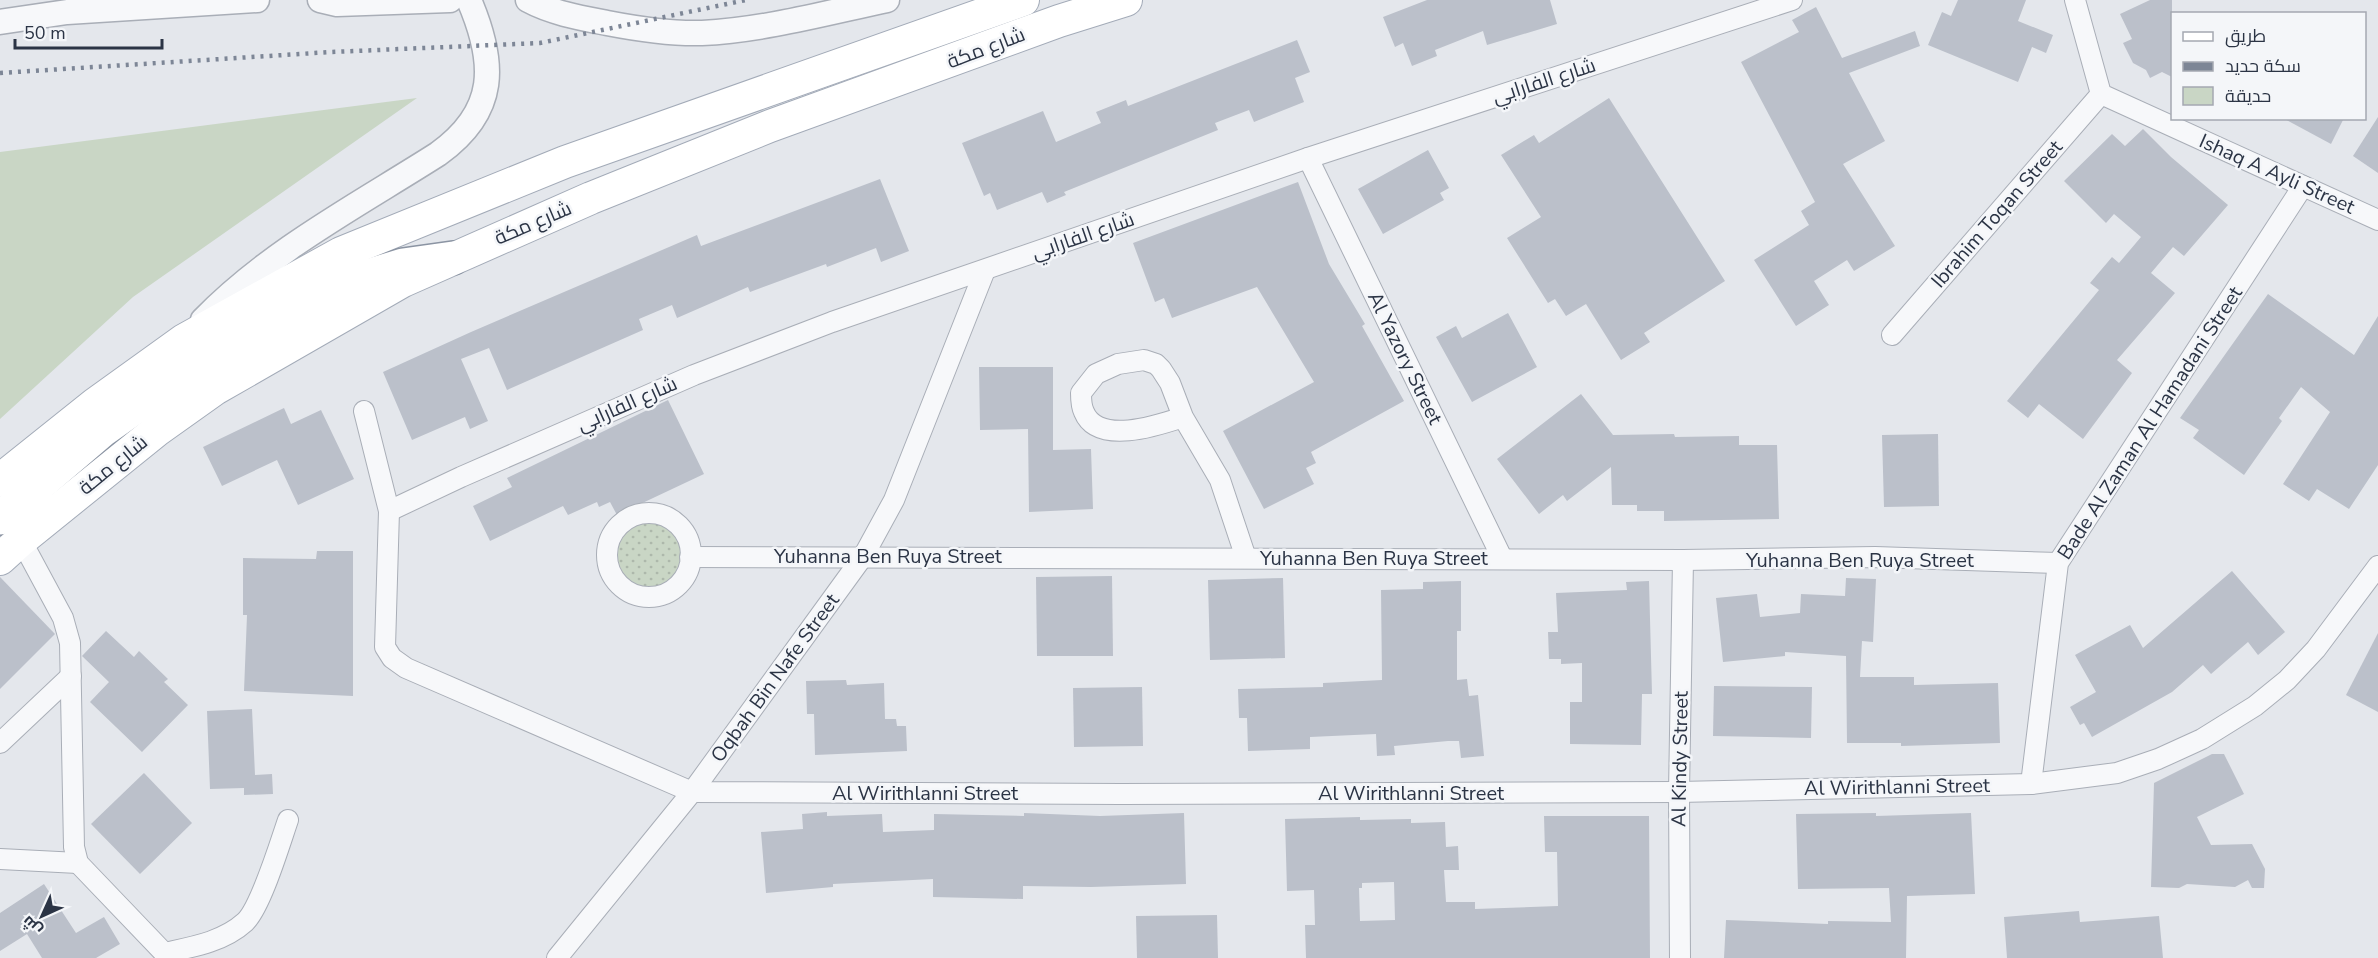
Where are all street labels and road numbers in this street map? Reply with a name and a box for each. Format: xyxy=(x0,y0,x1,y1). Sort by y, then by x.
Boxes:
street label: شارع مكة xyxy=(943,21,1029,75)
street label: شارع الفارابي xyxy=(1489,52,1600,112)
street label: Ishaq A Ayli Street xyxy=(2195,128,2360,221)
street label: Ibrahim Toqan Street xyxy=(1925,134,2069,294)
street label: شارع مكة xyxy=(490,195,576,251)
street label: شارع الفارابي xyxy=(1028,206,1139,268)
street label: Bade Al Zaman Al Hamadani Street xyxy=(2051,280,2249,565)
street label: Al Yazory Street xyxy=(1361,287,1449,430)
street label: شارع الفارابي xyxy=(573,370,682,440)
street label: شارع مكة xyxy=(73,429,153,501)
street label: Yuhanna Ben Ruya Street xyxy=(773,543,1003,570)
street label: Yuhanna Ben Ruya Street xyxy=(1259,545,1489,572)
street label: Yuhanna Ben Ruya Street xyxy=(1745,547,1975,574)
street label: Oqbah Bin Nafe Street xyxy=(705,587,846,768)
street label: Al Kindy Street xyxy=(1665,690,1695,827)
street label: Al Wirithlanni Street xyxy=(1804,772,1991,802)
street label: Al Wirithlanni Street xyxy=(832,780,1019,807)
street label: Al Wirithlanni Street xyxy=(1318,780,1505,807)

